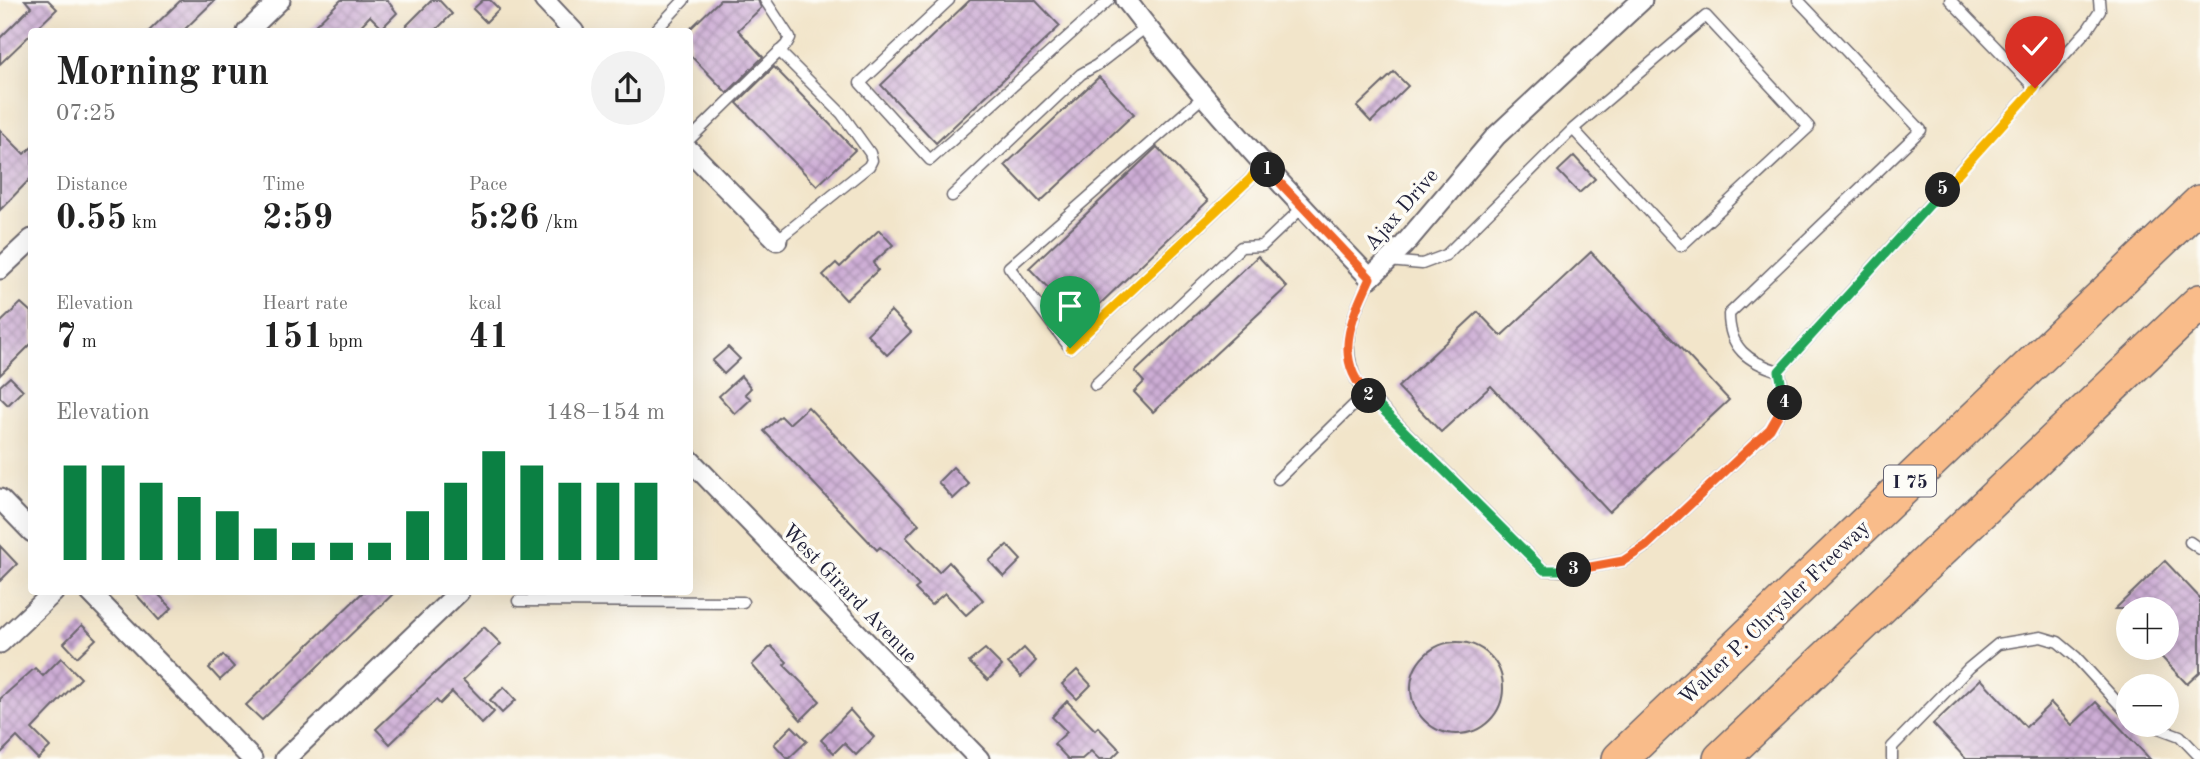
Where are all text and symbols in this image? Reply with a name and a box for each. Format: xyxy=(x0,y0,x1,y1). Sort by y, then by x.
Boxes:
pin xyxy=(2005,16,2065,88)
icon: check xyxy=(2016,27,2054,65)
button: share xyxy=(591,51,665,125)
text: Morning run xyxy=(56,55,269,93)
text: 07:25 xyxy=(56,102,116,125)
pin: 1 xyxy=(1250,152,1286,188)
text: 1 xyxy=(1262,160,1273,179)
street label: Ajax Drive xyxy=(1361,165,1443,255)
pin: 5 xyxy=(1926,172,1960,208)
text: Distance xyxy=(56,176,128,195)
text: Time xyxy=(262,176,305,195)
text: Pace xyxy=(469,176,507,195)
text: 5 xyxy=(1937,180,1948,199)
text: 0.55 xyxy=(56,201,127,236)
text: 2:59 xyxy=(262,201,333,236)
text: 5:26 xyxy=(469,201,539,236)
text: km xyxy=(127,214,157,233)
text: /km xyxy=(539,214,578,233)
pin xyxy=(1040,276,1100,348)
icon: arrive xyxy=(1051,287,1089,325)
text: Elevation xyxy=(56,295,133,314)
text: Heart rate xyxy=(262,295,348,314)
text: kcal xyxy=(469,295,501,314)
text: 7 xyxy=(56,320,76,355)
text: 151 xyxy=(262,320,323,355)
text: 41 xyxy=(469,320,509,355)
text: m xyxy=(76,333,97,352)
text: bpm xyxy=(323,333,363,352)
pin: 2 xyxy=(1352,378,1386,414)
text: 2 xyxy=(1363,386,1374,405)
pin: 4 xyxy=(1768,386,1802,420)
text: 4 xyxy=(1779,393,1790,412)
text: Elevation xyxy=(56,401,150,424)
text: 148–154 m xyxy=(546,401,665,424)
road number: I 75 xyxy=(1884,466,1936,496)
street label: Walter P. Chrysler Freeway xyxy=(1676,517,1874,709)
street label: West Girard Avenue xyxy=(777,520,921,668)
pin: 3 xyxy=(1556,552,1592,588)
text: 3 xyxy=(1568,560,1579,579)
map controls xyxy=(2116,597,2179,737)
button: + xyxy=(2116,597,2179,660)
button: − xyxy=(2116,674,2179,737)

